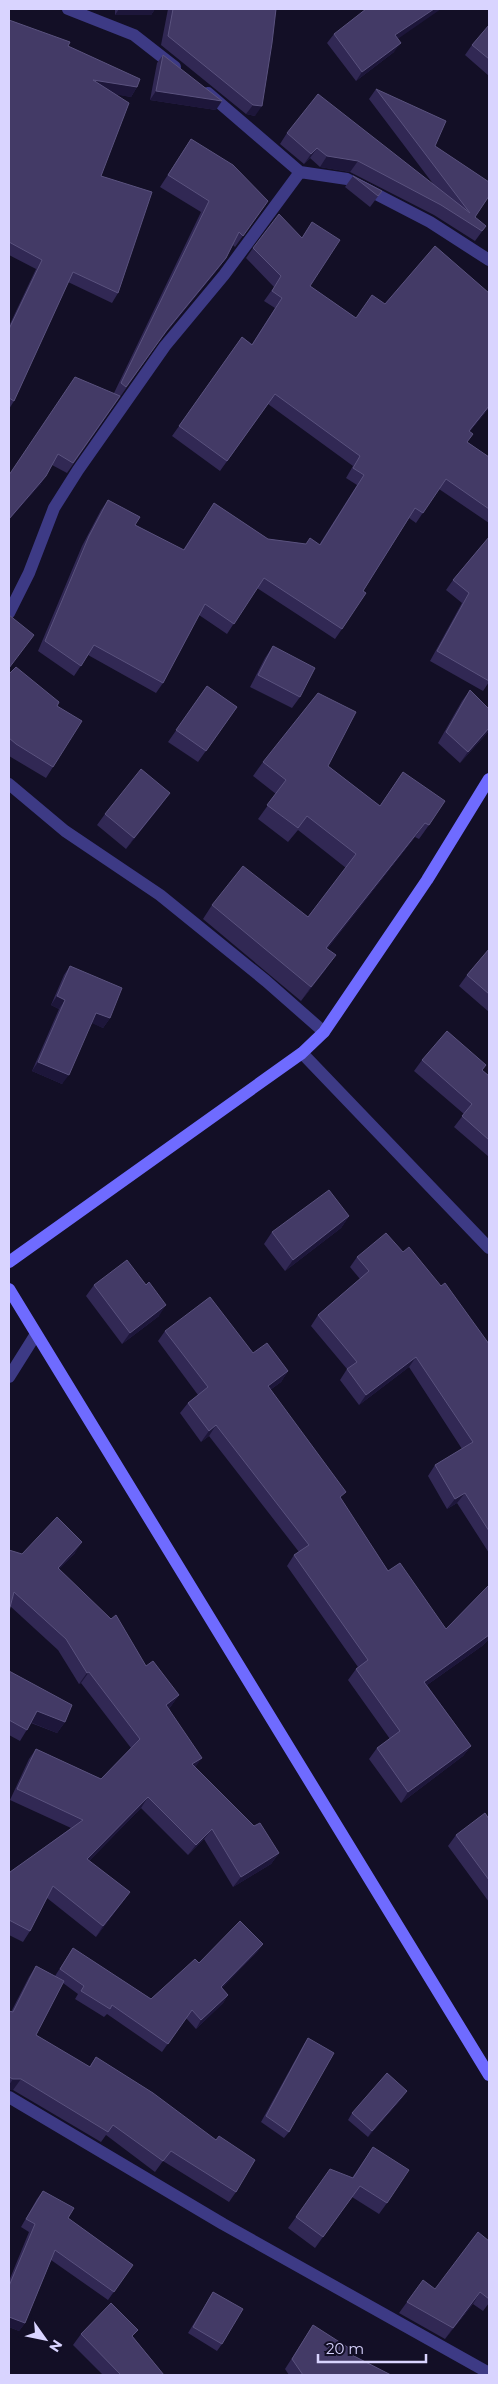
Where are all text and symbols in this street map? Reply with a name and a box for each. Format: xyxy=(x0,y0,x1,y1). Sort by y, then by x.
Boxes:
north arrow xyxy=(20,2314,70,2364)
scale bar xyxy=(318,2332,426,2364)
text: N xyxy=(45,2336,67,2356)
text: 20 m xyxy=(326,2339,364,2358)

